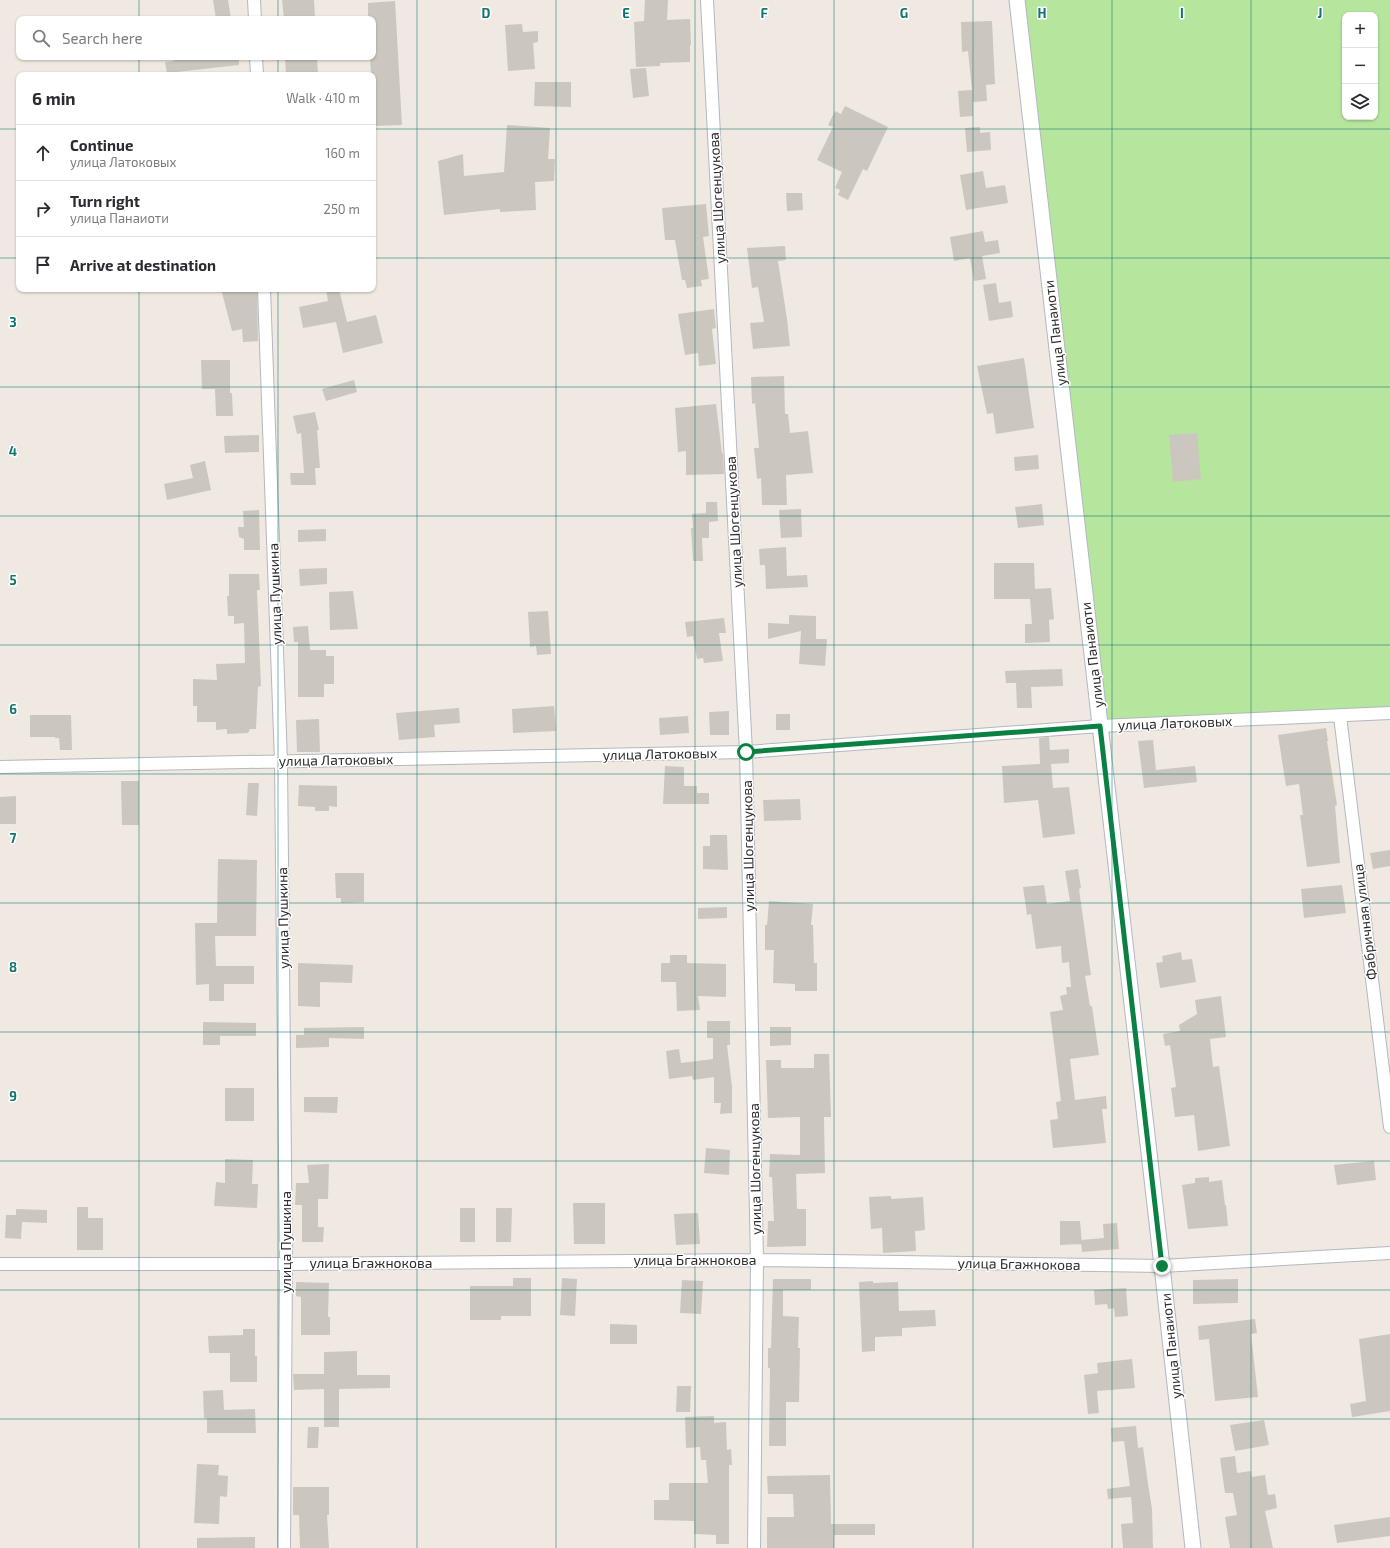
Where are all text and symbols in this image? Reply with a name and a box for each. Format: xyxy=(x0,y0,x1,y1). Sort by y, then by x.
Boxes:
text: D xyxy=(482,5,491,21)
text: E xyxy=(622,5,630,21)
text: F xyxy=(760,5,768,21)
text: G xyxy=(900,5,908,21)
text: H xyxy=(1038,5,1047,21)
text: I xyxy=(1180,5,1184,21)
text: J xyxy=(1318,5,1322,21)
map controls xyxy=(1342,12,1378,120)
button: + xyxy=(1342,12,1378,48)
search box xyxy=(16,16,376,60)
icon: search xyxy=(30,27,52,49)
text: Search here xyxy=(62,29,143,47)
button: − xyxy=(1342,48,1378,84)
button: layers xyxy=(1342,84,1378,120)
text: 6 min xyxy=(32,88,76,108)
text: Walk · 410 m xyxy=(286,90,360,106)
street label: улица Шогенцукова xyxy=(705,132,728,264)
text: Continue xyxy=(70,136,133,154)
icon: ahead xyxy=(32,142,54,164)
text: 160 m xyxy=(325,145,360,161)
text: улица Латоковых xyxy=(70,154,176,170)
text: Turn right xyxy=(70,192,140,210)
icon: right xyxy=(32,198,54,220)
text: 250 m xyxy=(324,201,360,217)
text: улица Панаиоти xyxy=(70,210,169,226)
icon: arrive xyxy=(32,254,54,276)
text: Arrive at destination xyxy=(70,256,216,274)
street label: улица Панаиоти xyxy=(1040,279,1069,387)
text: 3 xyxy=(9,314,17,330)
text: 4 xyxy=(9,443,17,459)
street label: улица Шогенцукова xyxy=(722,456,745,588)
street label: улица Пушкина xyxy=(264,543,285,645)
text: 5 xyxy=(9,572,17,588)
street label: улица Панаиоти xyxy=(1077,601,1106,709)
text: 6 xyxy=(9,701,17,717)
street label: улица Латоковых xyxy=(1117,712,1233,733)
route start xyxy=(737,743,755,761)
street label: улица Латоковых xyxy=(603,744,718,763)
street label: улица Латоковых xyxy=(279,750,394,769)
street label: улица Шогенцукова xyxy=(738,780,757,912)
text: 7 xyxy=(10,830,17,846)
street label: Фабричная улица xyxy=(1349,863,1380,981)
street label: улица Пушкина xyxy=(273,867,292,969)
text: 8 xyxy=(9,959,17,975)
text: 9 xyxy=(9,1088,17,1104)
street label: улица Шогенцукова xyxy=(745,1103,764,1235)
street label: улица Пушкина xyxy=(277,1191,294,1293)
street label: улица Бгажнокова xyxy=(634,1251,756,1268)
street label: улица Бгажнокова xyxy=(310,1254,432,1271)
street label: улица Бгажнокова xyxy=(957,1254,1081,1273)
route end xyxy=(1153,1257,1171,1275)
street label: улица Панаиоти xyxy=(1156,1292,1185,1400)

